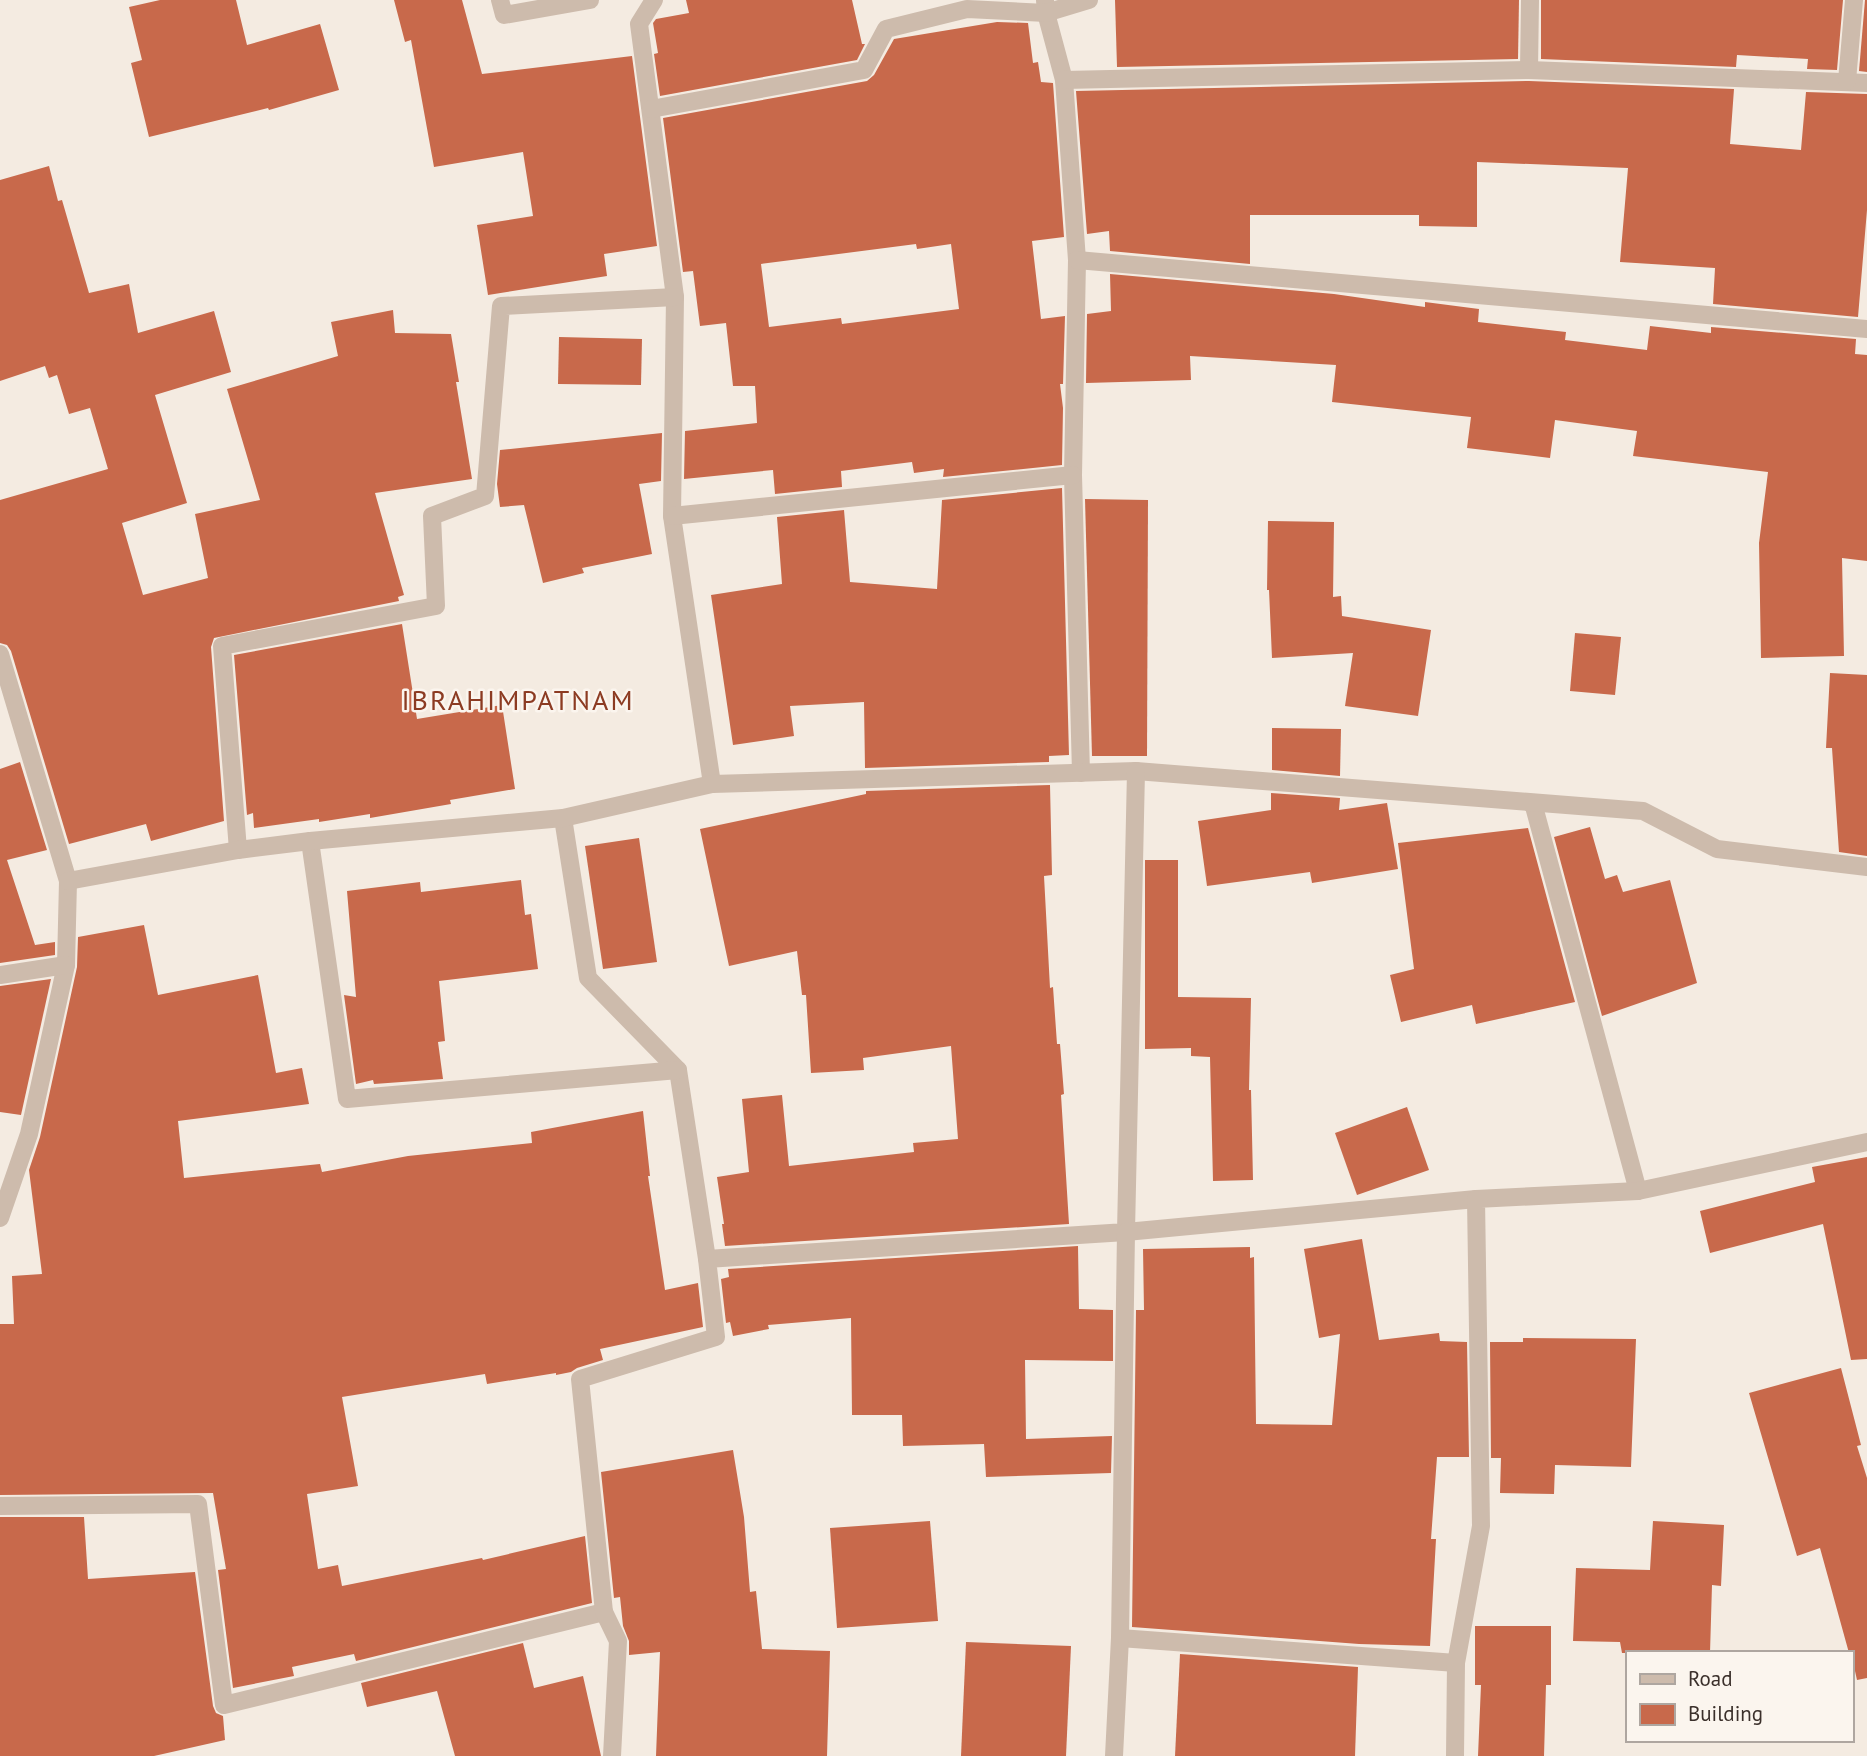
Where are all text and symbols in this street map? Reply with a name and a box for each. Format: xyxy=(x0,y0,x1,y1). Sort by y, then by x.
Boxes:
district label: IBRAHIMPATNAM xyxy=(401,681,635,718)
legend xyxy=(1626,1651,1853,1742)
text: Road xyxy=(1688,1665,1732,1692)
text: Building xyxy=(1688,1700,1763,1727)

